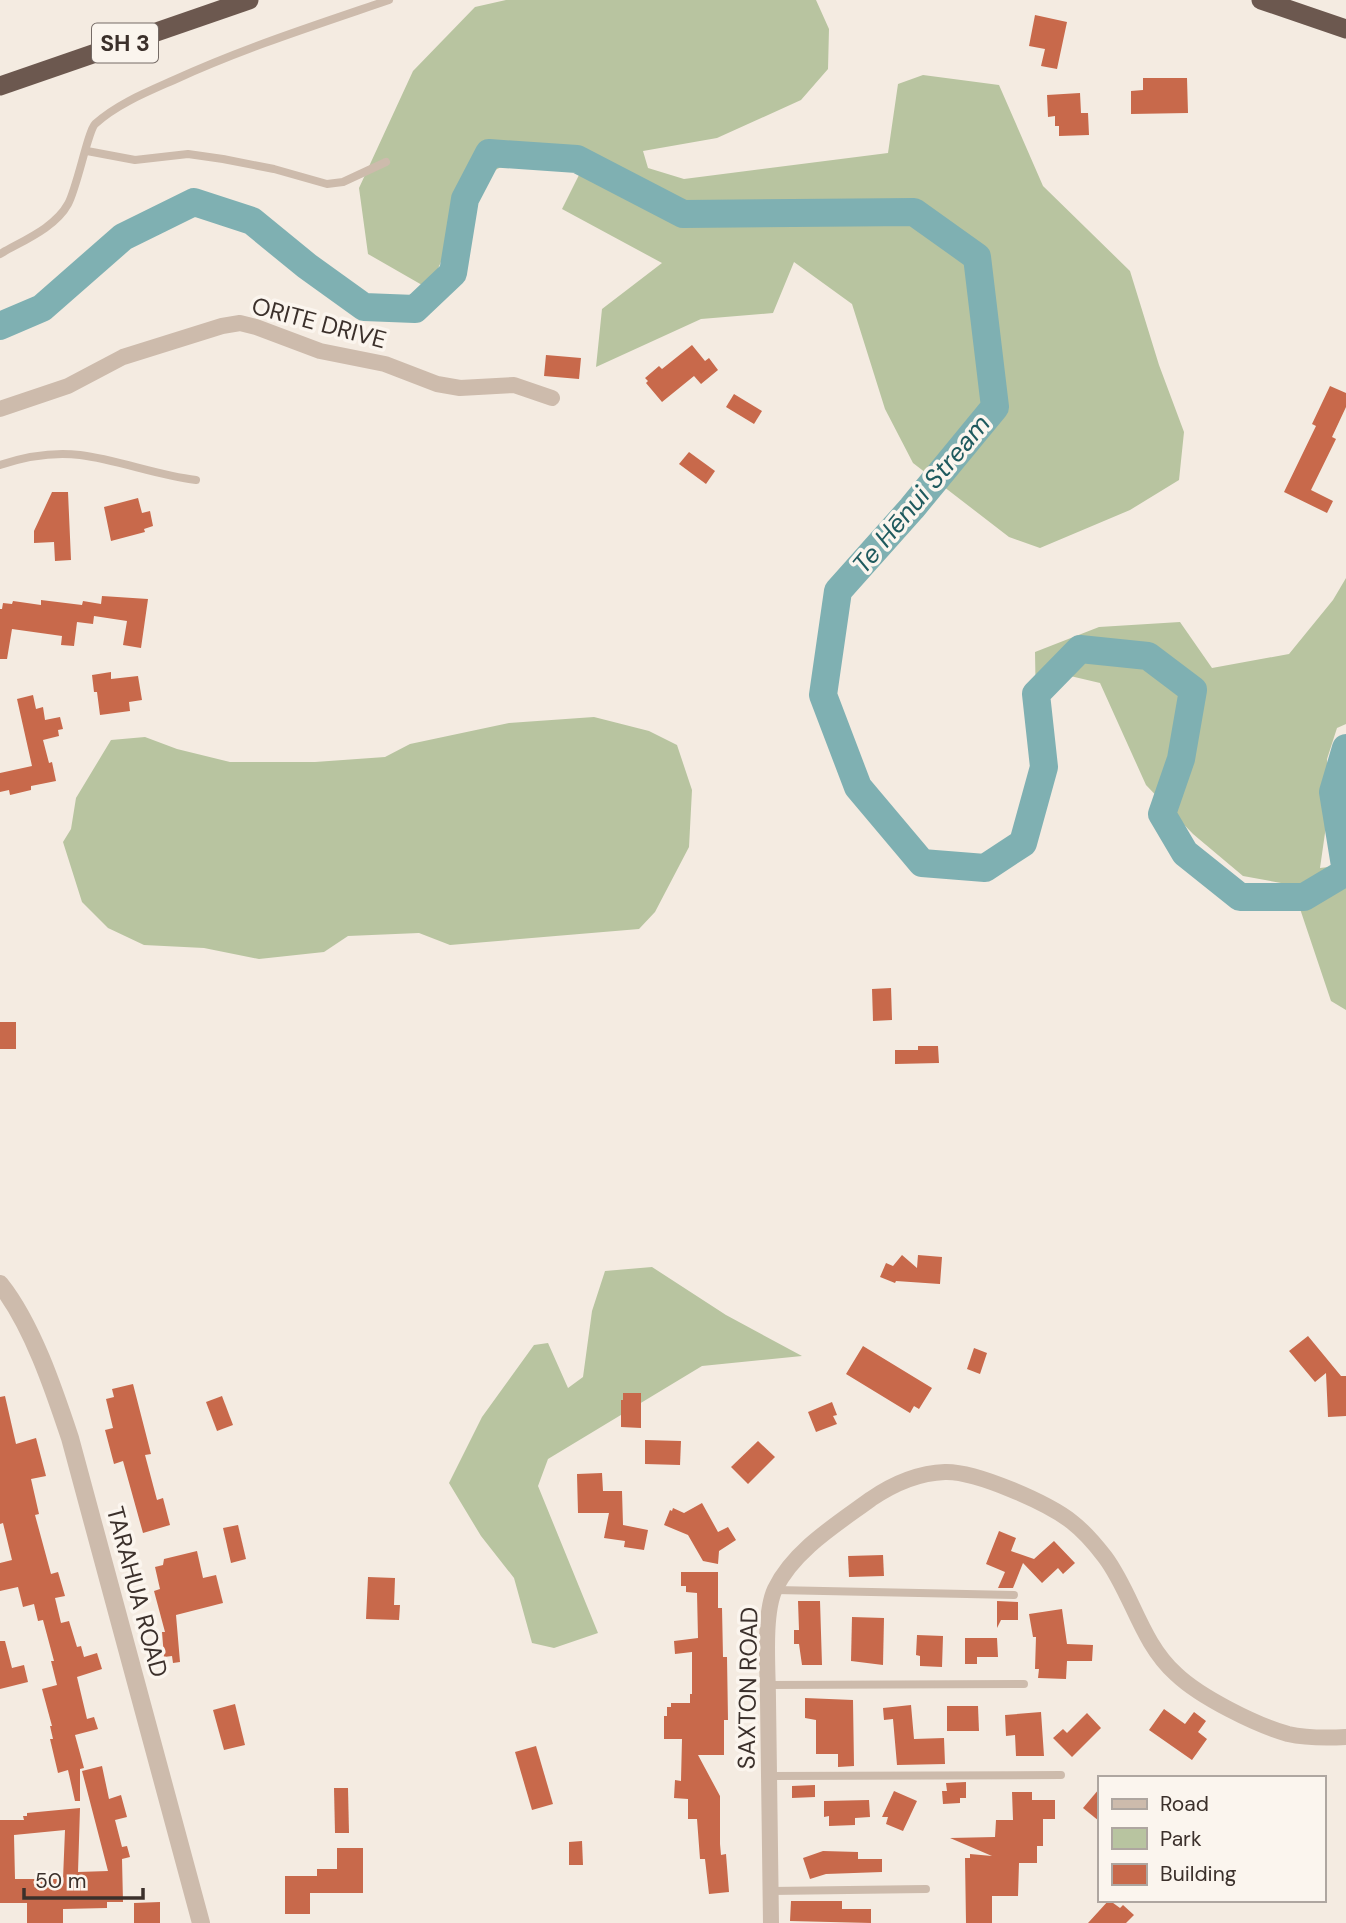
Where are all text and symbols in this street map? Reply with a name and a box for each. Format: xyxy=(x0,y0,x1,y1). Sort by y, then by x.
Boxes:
road number: SH 3 xyxy=(92,24,158,62)
street label: ORITE DRIVE xyxy=(249,290,390,355)
water label: Te Hēnui Stream xyxy=(845,407,997,581)
street label: TARAHUA ROAD xyxy=(100,1503,175,1681)
street label: SAXTON ROAD xyxy=(731,1606,764,1770)
legend xyxy=(1098,1776,1325,1902)
text: Road xyxy=(1160,1790,1209,1818)
text: Park xyxy=(1160,1825,1202,1853)
scale bar xyxy=(24,1856,144,1900)
text: Building xyxy=(1160,1860,1237,1888)
text: 50 m xyxy=(35,1867,86,1895)

